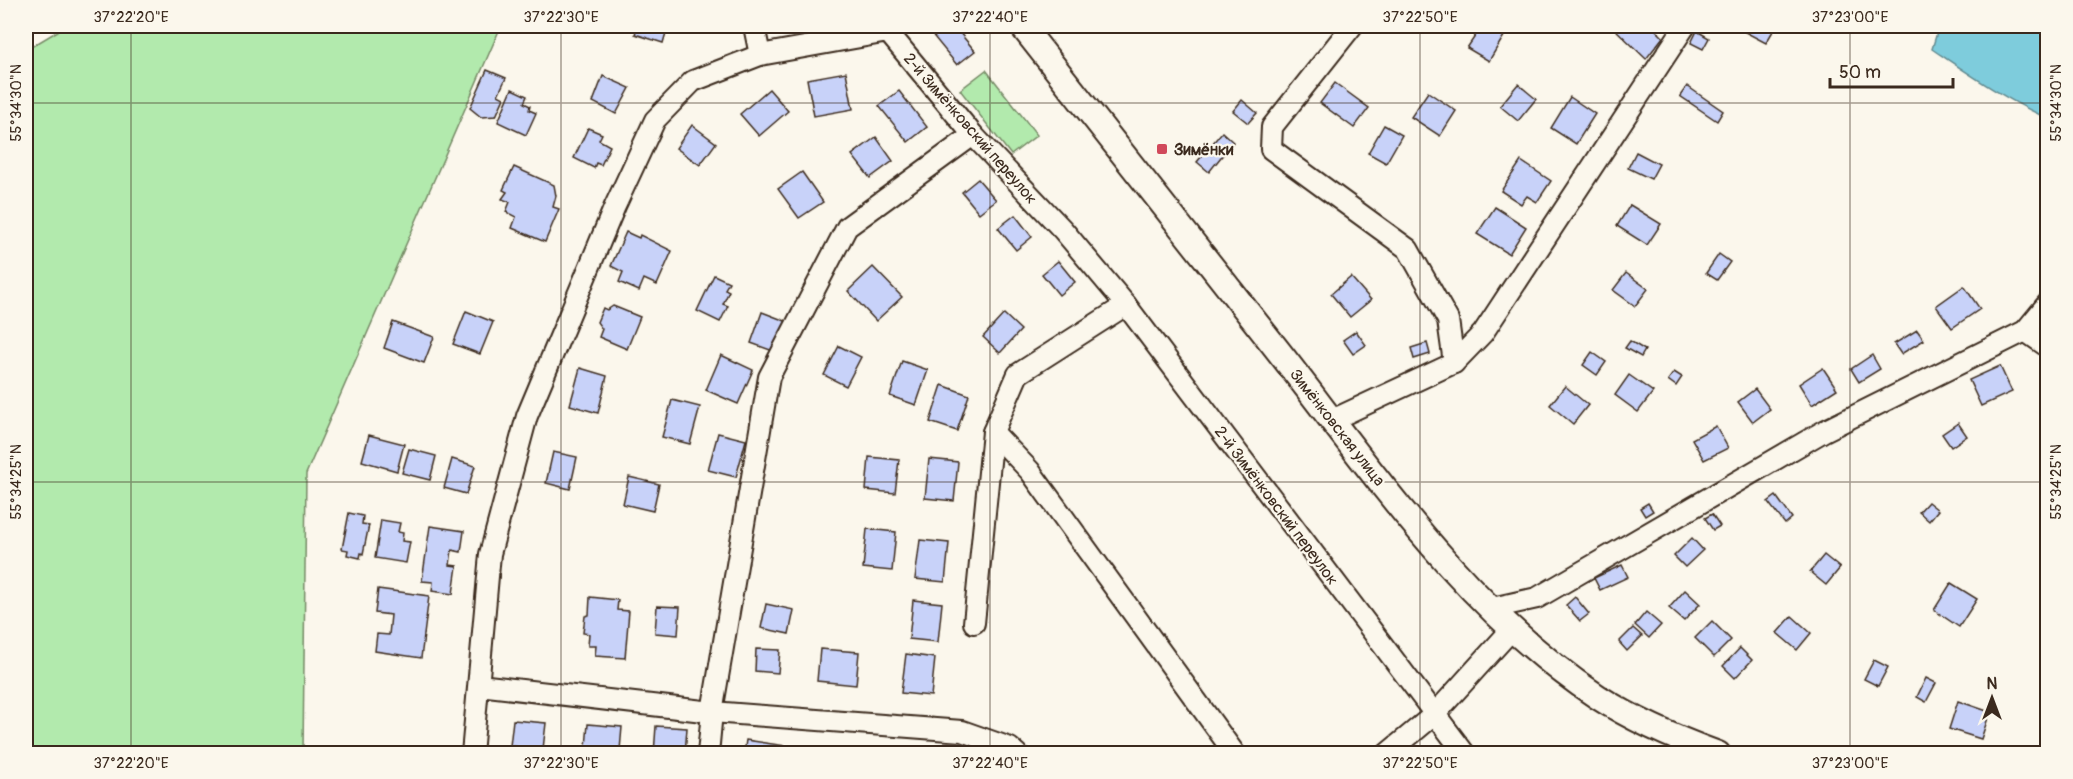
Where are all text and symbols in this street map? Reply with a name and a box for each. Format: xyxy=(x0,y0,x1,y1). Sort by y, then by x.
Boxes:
text: 37°22'20"E xyxy=(93,8,169,27)
text: 37°22'30"E xyxy=(523,8,599,27)
text: 37°22'40"E xyxy=(952,8,1028,27)
text: 37°22'50"E xyxy=(1383,8,1458,27)
text: 37°23'00"E xyxy=(1812,8,1888,27)
street label: 2-й Зимёнковский переулок xyxy=(899,49,1041,208)
scale bar xyxy=(1830,51,1953,89)
text: 50 m xyxy=(1839,61,1881,84)
text: 55°34'30"N xyxy=(7,64,26,142)
text: 55°34'30"N xyxy=(2047,64,2066,142)
place label: Зимёнки xyxy=(1174,140,1234,160)
marker: Зимёнки xyxy=(1155,142,1169,156)
street label: Зимёнковская улица xyxy=(1285,365,1389,490)
street label: 2-й Зимёнковский переулок xyxy=(1210,422,1342,589)
text: 55°34'25"N xyxy=(7,444,26,520)
text: 55°34'25"N xyxy=(2047,444,2066,520)
north arrow xyxy=(1962,668,2022,728)
text: N xyxy=(1987,674,1998,694)
text: 37°22'20"E xyxy=(93,754,169,773)
text: 37°22'30"E xyxy=(523,754,599,773)
text: 37°22'40"E xyxy=(952,754,1028,773)
text: 37°22'50"E xyxy=(1383,754,1458,773)
text: 37°23'00"E xyxy=(1812,754,1888,773)

